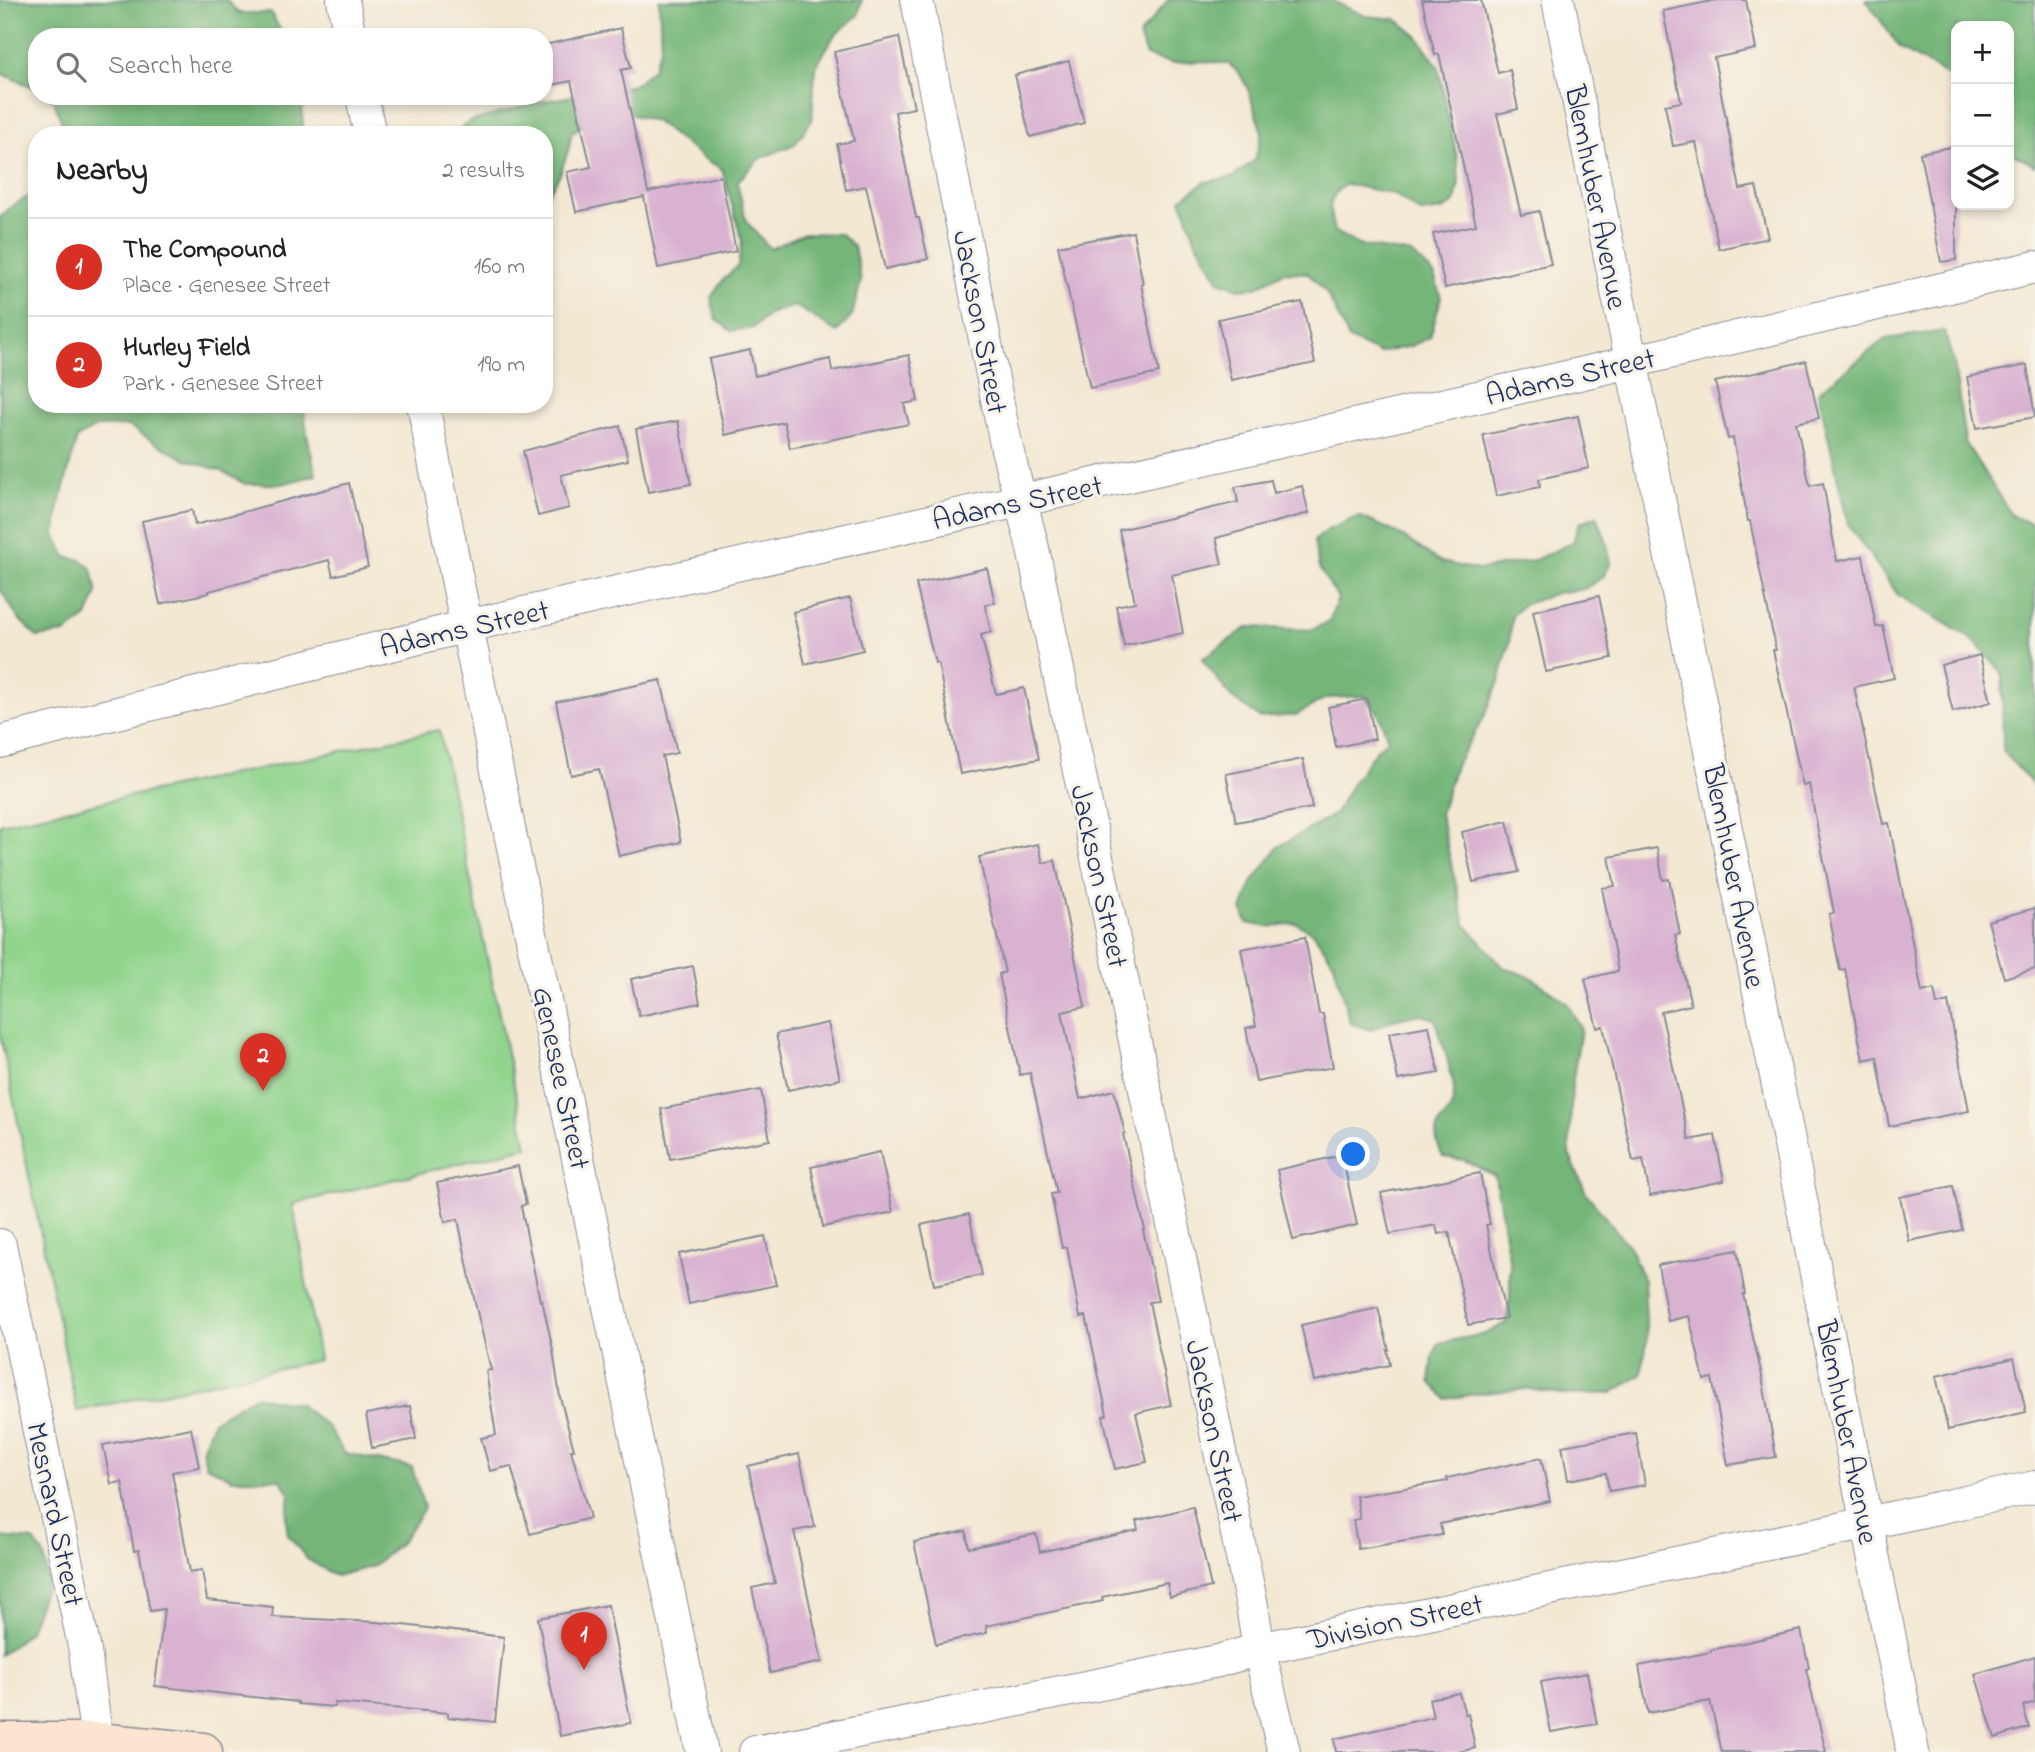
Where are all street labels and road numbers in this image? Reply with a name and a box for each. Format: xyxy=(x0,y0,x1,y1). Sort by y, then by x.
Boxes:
street label: Blemhuber Avenue xyxy=(1551,81,1637,314)
street label: Jackson Street xyxy=(939,227,1017,418)
street label: Adams Street xyxy=(1481,338,1660,420)
street label: Adams Street xyxy=(928,465,1107,544)
street label: Adams Street xyxy=(375,590,554,672)
street label: Blemhuber Avenue xyxy=(1689,760,1775,993)
street label: Jackson Street xyxy=(1056,781,1138,972)
street label: Genesee Street xyxy=(518,983,600,1174)
street label: Blemhuber Avenue xyxy=(1802,1316,1888,1549)
street label: Jackson Street xyxy=(1171,1336,1253,1527)
street label: Mesnard Street xyxy=(12,1419,94,1611)
street label: Division Street xyxy=(1303,1584,1488,1664)

